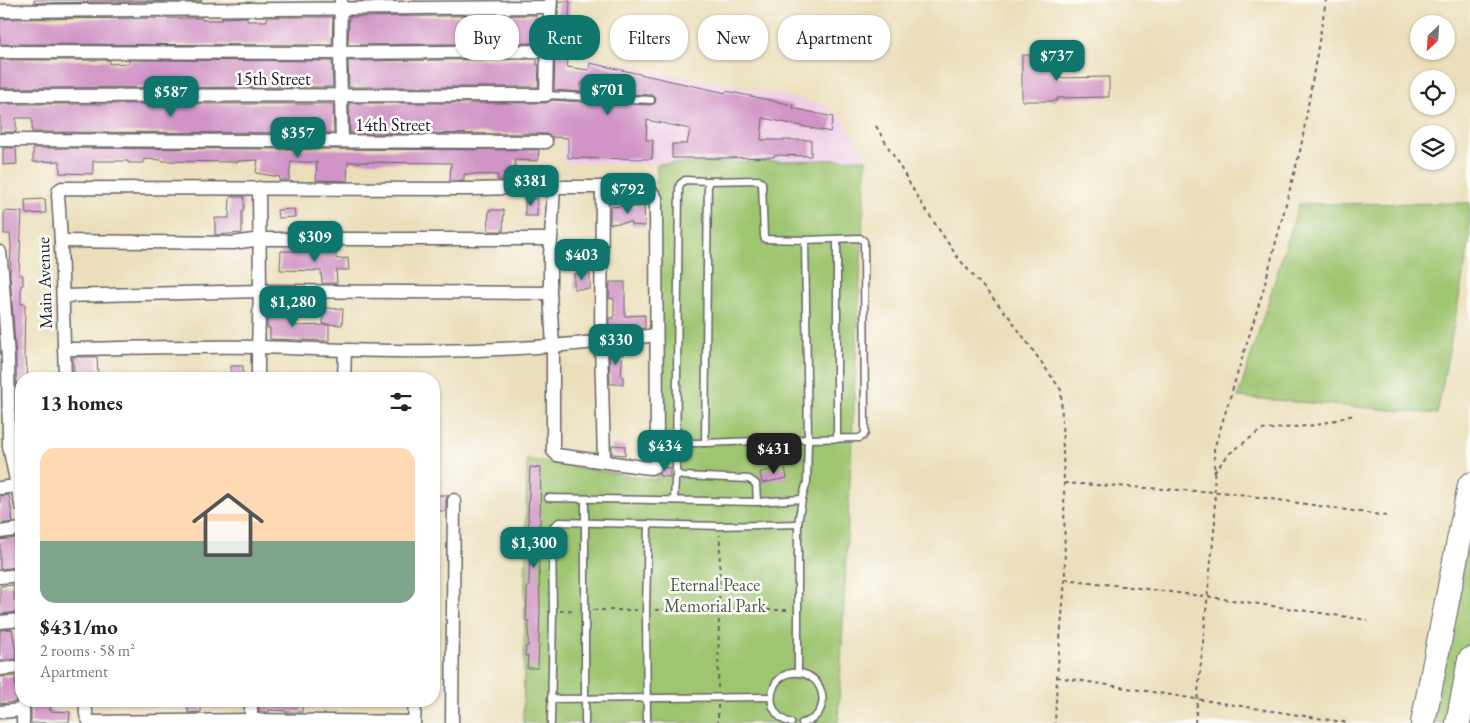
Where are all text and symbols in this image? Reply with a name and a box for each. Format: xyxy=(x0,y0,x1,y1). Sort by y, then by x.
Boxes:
chip: Buy xyxy=(455,15,519,60)
chip: Rent xyxy=(529,15,600,60)
chip: Filters xyxy=(610,15,688,60)
chip: New xyxy=(698,15,768,60)
chip: Apartment xyxy=(778,15,890,60)
north arrow xyxy=(1410,15,1455,60)
map controls xyxy=(1410,15,1455,170)
pin: $737 xyxy=(1027,39,1087,82)
text: $737 xyxy=(1041,45,1073,66)
street label: 15th Street xyxy=(235,67,311,90)
button: locate xyxy=(1410,70,1455,115)
pin: $701 xyxy=(578,74,638,116)
pin: $587 xyxy=(141,76,201,118)
text: $701 xyxy=(592,79,624,100)
text: $587 xyxy=(155,81,187,102)
street label: 14th Street xyxy=(355,113,431,136)
pin: $357 xyxy=(268,116,328,159)
text: $357 xyxy=(282,122,314,143)
button: layers xyxy=(1410,125,1455,170)
pin: $381 xyxy=(501,164,561,207)
text: $381 xyxy=(515,170,547,191)
pin: $792 xyxy=(598,172,658,215)
text: $792 xyxy=(612,178,644,199)
pin: $309 xyxy=(285,220,345,263)
text: $309 xyxy=(299,226,331,247)
street label: Main Avenue xyxy=(31,237,57,329)
pin: $403 xyxy=(552,238,612,281)
text: $403 xyxy=(566,244,598,265)
pin: $1,280 xyxy=(252,286,334,328)
text: $1,280 xyxy=(270,291,316,312)
pin: $330 xyxy=(586,324,646,366)
text: $330 xyxy=(600,329,632,350)
icon: filters xyxy=(387,388,415,416)
text: 13 homes xyxy=(40,389,123,416)
pin: $434 xyxy=(635,430,695,472)
pin: $431 xyxy=(744,432,804,475)
text: $434 xyxy=(649,435,681,456)
text: $431 xyxy=(758,438,790,459)
icon: home xyxy=(183,480,273,570)
pin: $1,300 xyxy=(493,526,575,569)
text: $1,300 xyxy=(511,532,557,553)
park label: Eternal Peace Memorial Park xyxy=(664,573,767,617)
text: $431/mo xyxy=(40,613,118,640)
text: 2 rooms · 58 m² xyxy=(40,640,135,661)
text: Apartment xyxy=(40,661,108,682)

